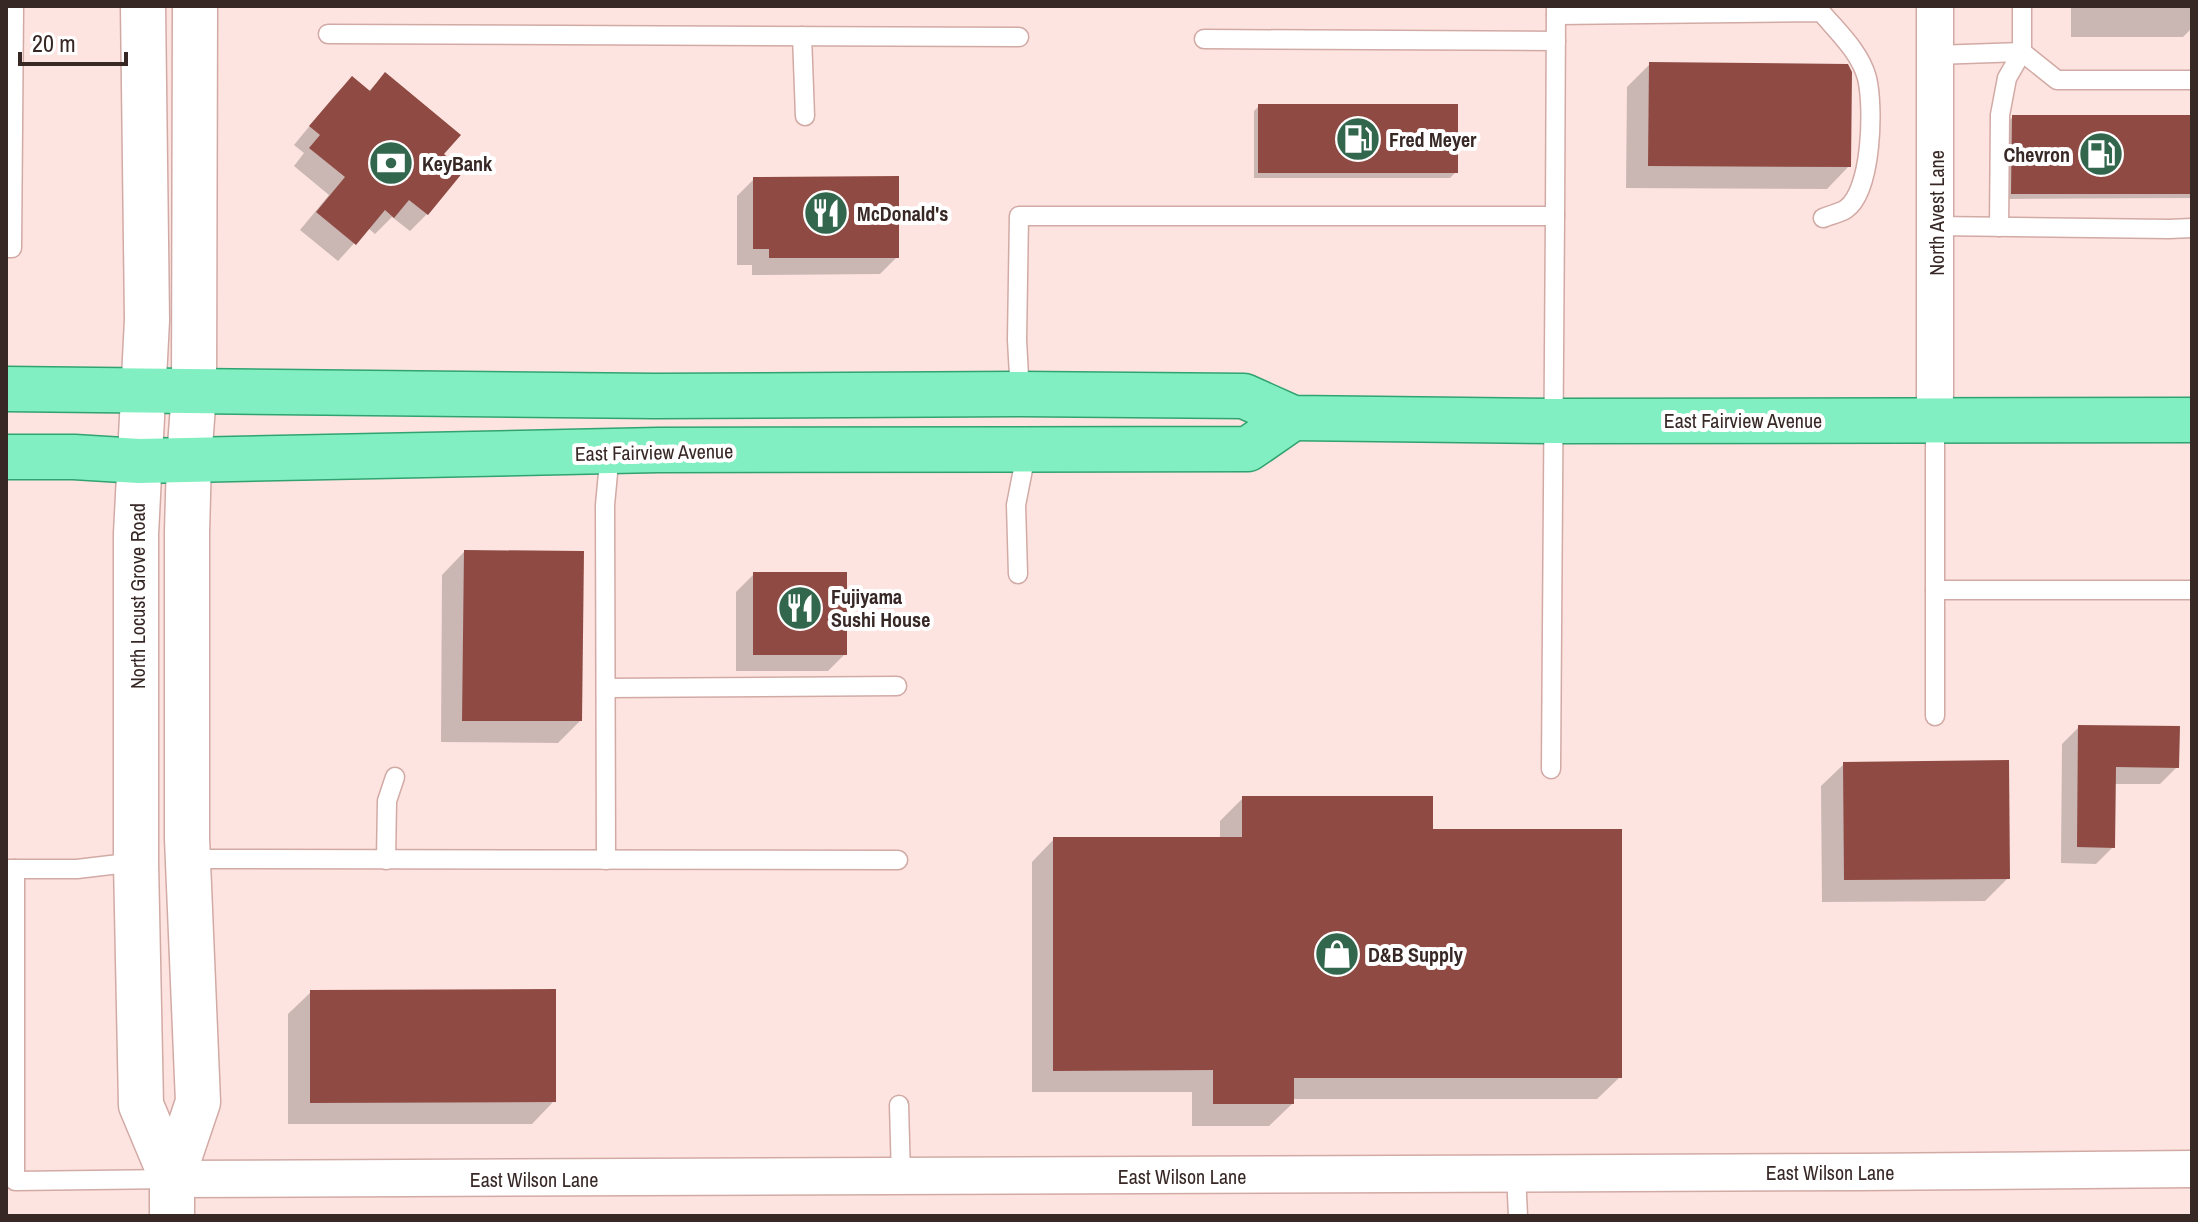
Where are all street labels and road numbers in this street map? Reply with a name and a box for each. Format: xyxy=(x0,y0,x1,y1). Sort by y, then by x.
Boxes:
street label: North Avest Lane xyxy=(1923,150,1950,276)
street label: East Fairview Avenue xyxy=(1664,407,1822,434)
street label: East Fairview Avenue xyxy=(575,437,733,467)
street label: North Locust Grove Road xyxy=(124,503,151,689)
street label: East Wilson Lane xyxy=(1766,1159,1894,1186)
street label: East Wilson Lane xyxy=(1118,1163,1246,1190)
street label: East Wilson Lane xyxy=(470,1166,598,1193)

